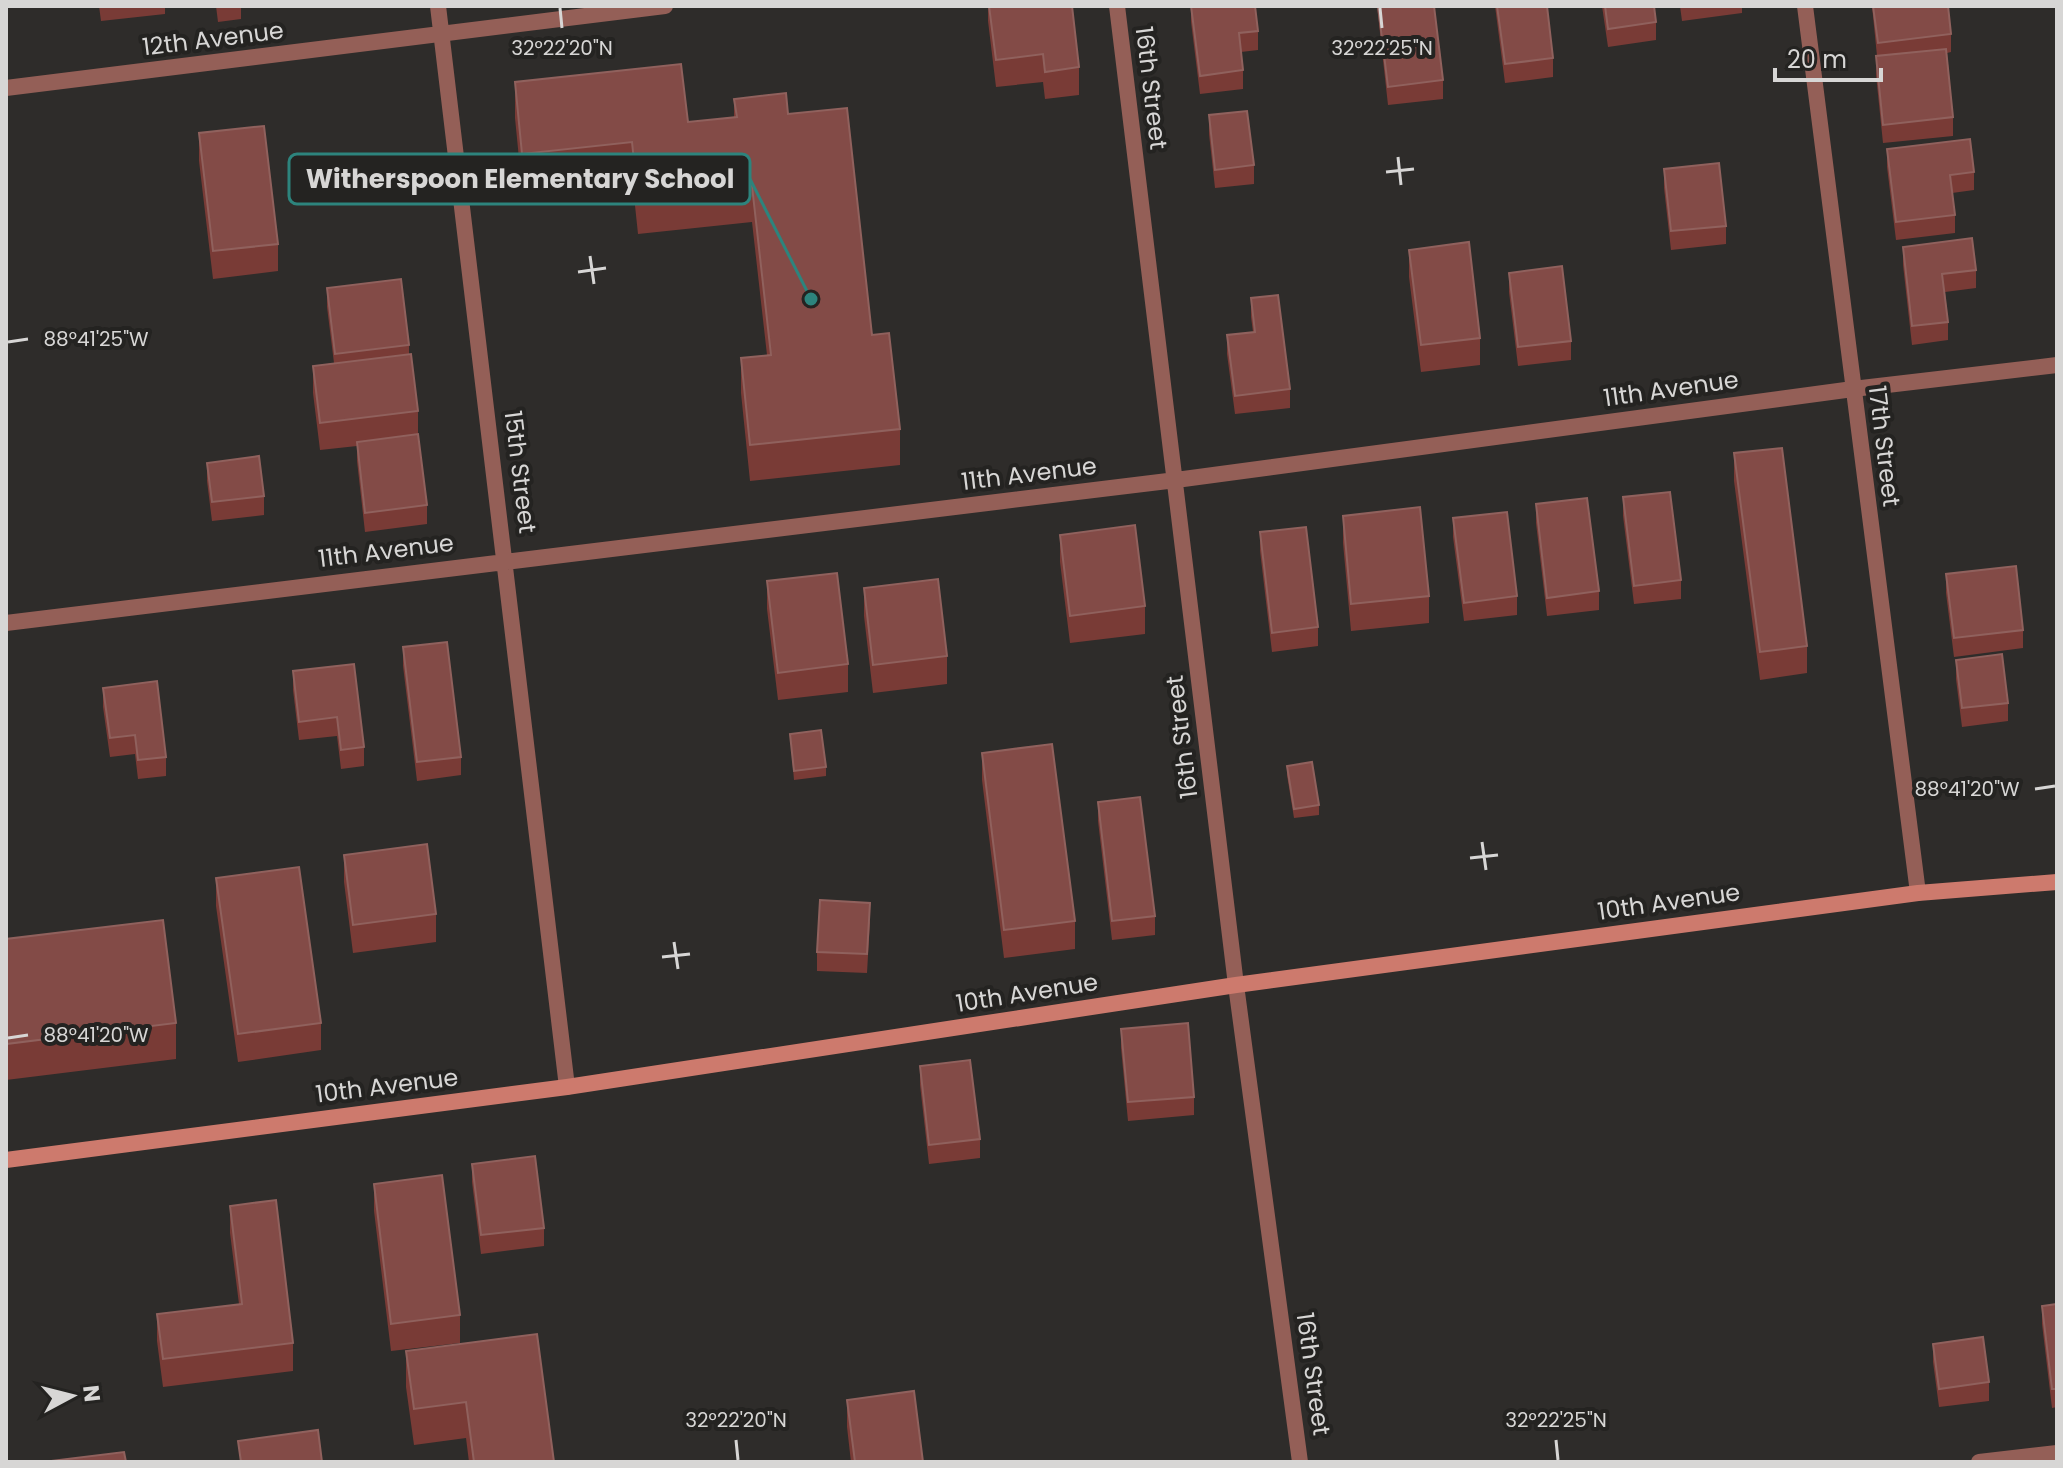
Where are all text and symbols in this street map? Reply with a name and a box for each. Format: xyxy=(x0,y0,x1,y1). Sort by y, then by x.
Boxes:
street label: 12th Avenue xyxy=(140,13,285,64)
street label: 16th Street xyxy=(1128,25,1175,151)
scale bar xyxy=(1775,32,1881,82)
text: 32°22'20"N xyxy=(511,34,613,62)
text: 32°22'25"N xyxy=(1331,34,1433,62)
text: 20 m xyxy=(1787,43,1847,76)
callout: Witherspoon Elementary School xyxy=(289,154,750,204)
text: Witherspoon Elementary School xyxy=(306,161,734,197)
text: 88°41'25"W xyxy=(43,325,149,353)
street label: 11th Avenue xyxy=(1601,363,1741,414)
street label: 17th Street xyxy=(1861,384,1908,508)
street label: 15th Street xyxy=(497,409,544,535)
street label: 11th Avenue xyxy=(959,449,1098,498)
street label: 11th Avenue xyxy=(316,526,455,575)
street label: 16th Street xyxy=(1158,674,1205,800)
text: 88°41'20"W xyxy=(1914,775,2020,803)
street label: 10th Avenue xyxy=(1596,875,1742,928)
street label: 10th Avenue xyxy=(954,965,1100,1020)
text: 88°41'20"W xyxy=(43,1021,149,1049)
street label: 10th Avenue xyxy=(314,1060,460,1111)
street label: 16th Street xyxy=(1289,1310,1338,1437)
north arrow xyxy=(32,1356,112,1436)
text: N xyxy=(75,1384,108,1404)
text: 32°22'20"N xyxy=(685,1406,787,1434)
text: 32°22'25"N xyxy=(1505,1406,1607,1434)

